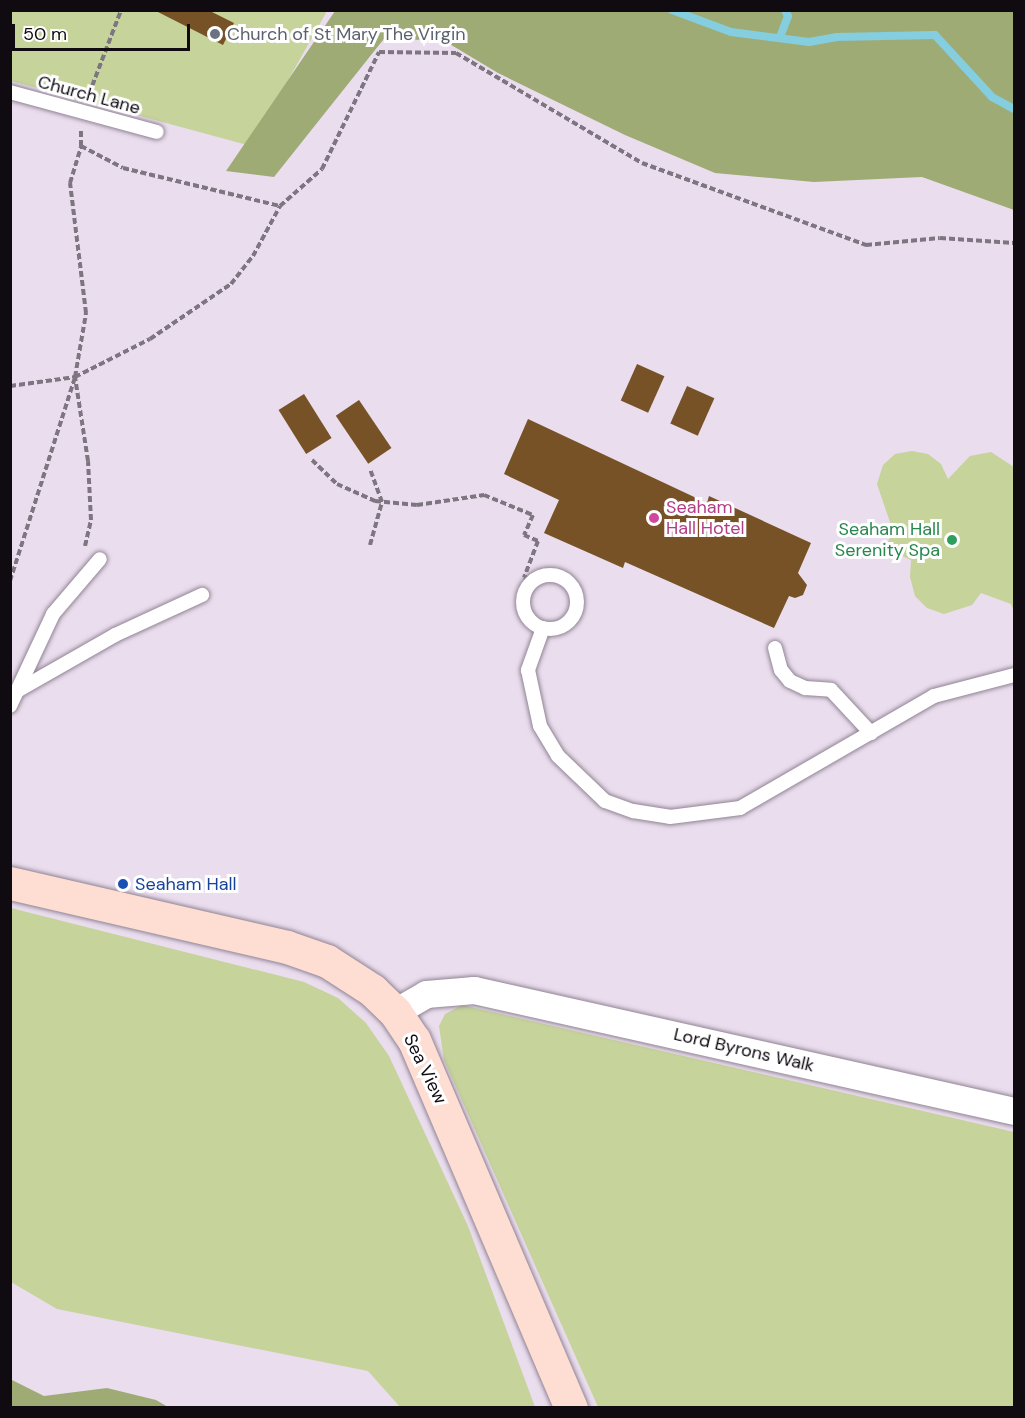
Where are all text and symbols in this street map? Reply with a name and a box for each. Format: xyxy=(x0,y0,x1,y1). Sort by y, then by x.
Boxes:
scale bar xyxy=(15,12,194,50)
text: 50 m xyxy=(23,22,67,46)
place label: Church of St Mary The Virgin xyxy=(227,23,466,45)
marker: Church of St Mary The Virgin xyxy=(208,27,222,41)
street label: Church Lane xyxy=(35,71,143,119)
place label: Seaham Hall Hotel xyxy=(666,497,744,540)
marker: Seaham Hall Hotel xyxy=(647,511,661,525)
place label: Seaham Hall Serenity Spa xyxy=(835,519,940,562)
marker: Seaham Hall Serenity Spa xyxy=(945,533,959,547)
place label: Seaham Hall xyxy=(135,873,237,895)
marker: Seaham Hall xyxy=(116,877,130,891)
street label: Lord Byrons Walk xyxy=(672,1023,816,1077)
street label: Sea View xyxy=(399,1030,451,1108)

